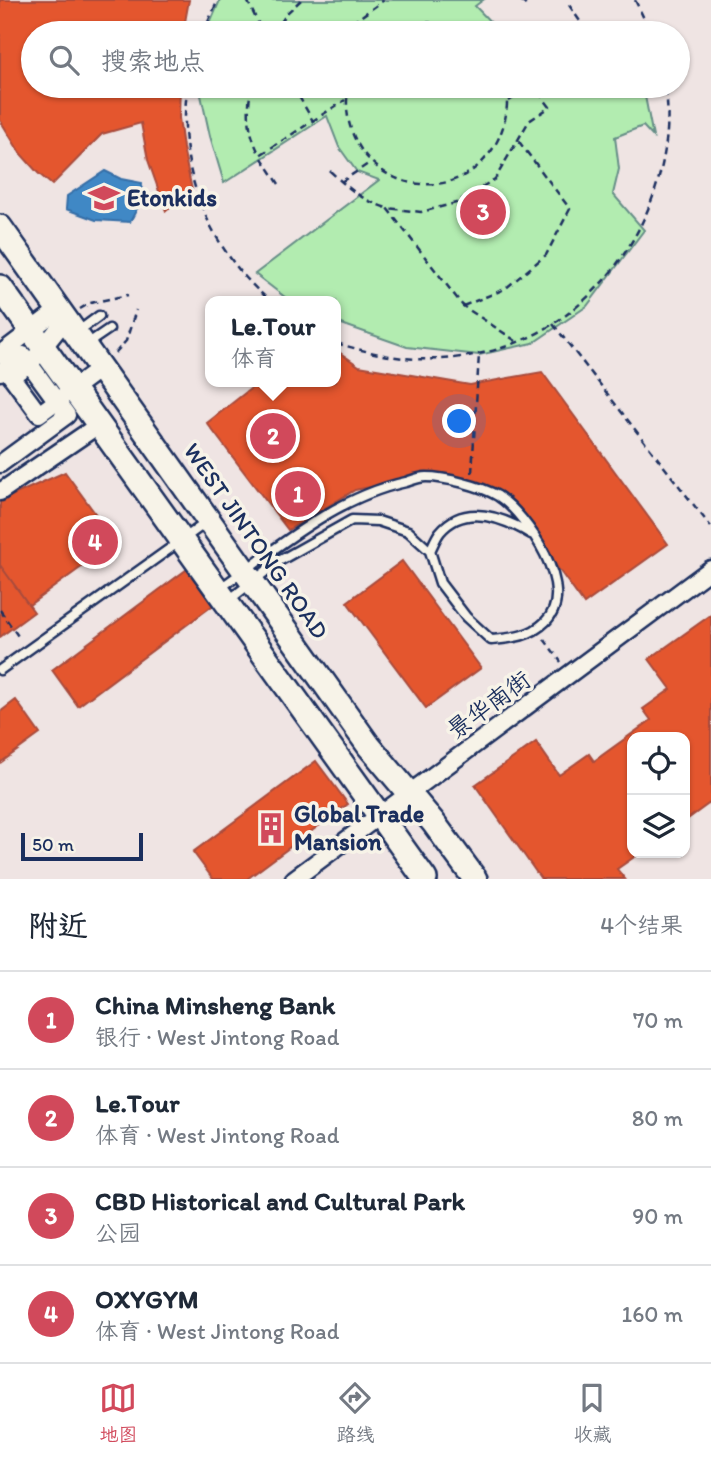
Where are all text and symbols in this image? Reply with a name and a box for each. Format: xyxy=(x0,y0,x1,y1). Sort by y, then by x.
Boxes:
search box xyxy=(21,21,690,98)
icon: search xyxy=(45,41,83,79)
text: 搜索地点 xyxy=(101,45,205,77)
school or university icon: Etonkids xyxy=(87,181,121,215)
place label: Etonkids xyxy=(127,183,217,212)
pin: 3 xyxy=(460,186,506,238)
popup xyxy=(205,296,341,387)
text: Le.Tour xyxy=(231,310,315,342)
text: 体育 xyxy=(231,344,277,372)
your location xyxy=(442,404,476,438)
pin: 2 xyxy=(250,410,296,462)
street label: WEST JINTONG ROAD xyxy=(178,437,335,644)
pin: 1 xyxy=(275,468,321,520)
pin: 4 xyxy=(72,516,118,568)
street label: 景华南街 xyxy=(441,665,536,745)
map controls xyxy=(627,732,690,858)
button: locate xyxy=(627,732,690,795)
button: layers xyxy=(627,795,690,858)
place label: Global Trade Mansion xyxy=(294,799,424,856)
building icon: Global Trade Mansion xyxy=(254,811,288,845)
scale bar xyxy=(21,830,144,862)
text: 50 m xyxy=(32,833,74,856)
text: 附近 xyxy=(28,907,88,944)
text: 4个结果 xyxy=(600,911,683,939)
text: China Minsheng Bank xyxy=(95,989,335,1021)
text: 1 xyxy=(46,1006,56,1034)
text: 70 m xyxy=(633,1006,683,1034)
text: 银行 · West Jintong Road xyxy=(95,1023,339,1051)
text: Le.Tour xyxy=(95,1087,180,1119)
text: 2 xyxy=(45,1104,57,1132)
text: 80 m xyxy=(632,1104,683,1132)
text: 体育 · West Jintong Road xyxy=(95,1121,339,1149)
text: CBD Historical and Cultural Park xyxy=(95,1185,465,1217)
text: 3 xyxy=(45,1202,57,1230)
text: 90 m xyxy=(632,1202,683,1230)
text: 公园 xyxy=(95,1219,141,1247)
text: OXYGYM xyxy=(95,1283,199,1315)
text: 4 xyxy=(44,1300,58,1328)
text: 160 m xyxy=(621,1300,683,1328)
text: 体育 · West Jintong Road xyxy=(95,1317,339,1345)
tab: 地图 xyxy=(99,1379,138,1446)
tab: 路线 xyxy=(336,1379,375,1446)
tab: 收藏 xyxy=(573,1379,612,1446)

